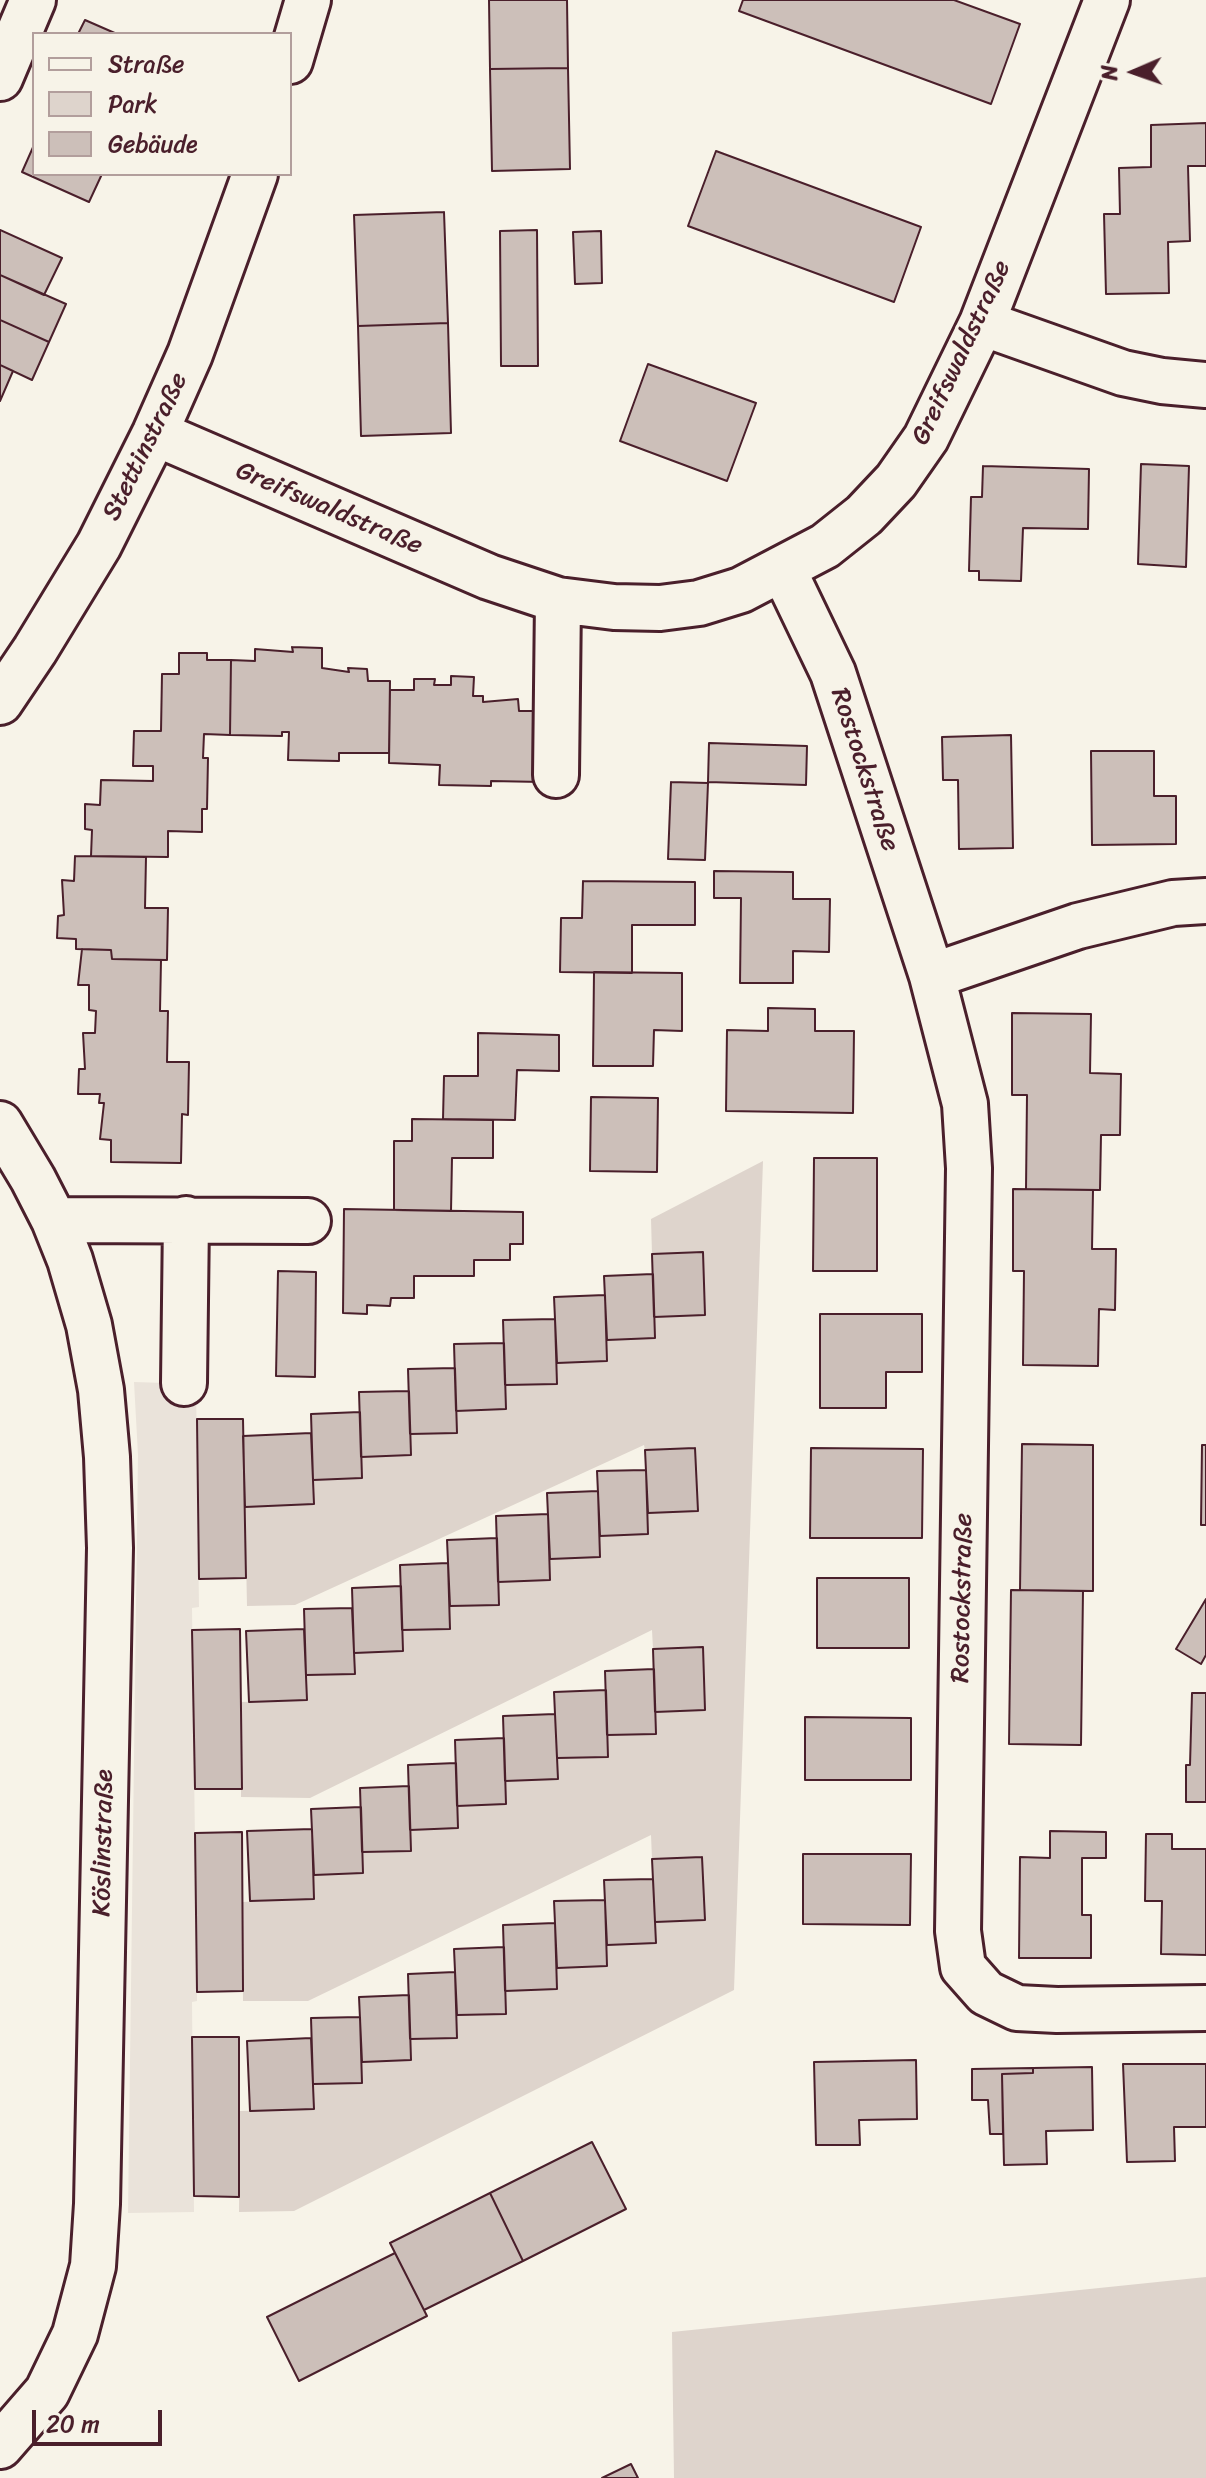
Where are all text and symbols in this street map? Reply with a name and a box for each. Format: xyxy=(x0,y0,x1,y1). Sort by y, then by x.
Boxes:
legend xyxy=(32,32,292,176)
north arrow xyxy=(1094,32,1174,112)
text: Straße xyxy=(108,43,184,85)
text: N xyxy=(1090,65,1129,81)
text: Park xyxy=(108,83,157,125)
text: Gebäude xyxy=(108,123,198,165)
street label: Greifswaldstraße xyxy=(906,256,1018,450)
street label: Stettinstraße xyxy=(97,368,195,526)
street label: Greifswaldstraße xyxy=(231,456,427,562)
street label: Rostockstraße xyxy=(823,684,905,856)
street label: Rostockstraße xyxy=(946,1513,980,1683)
street label: Köslinstraße xyxy=(87,1769,121,1917)
scale bar xyxy=(36,2394,166,2444)
text: 20 m xyxy=(46,2403,100,2445)

